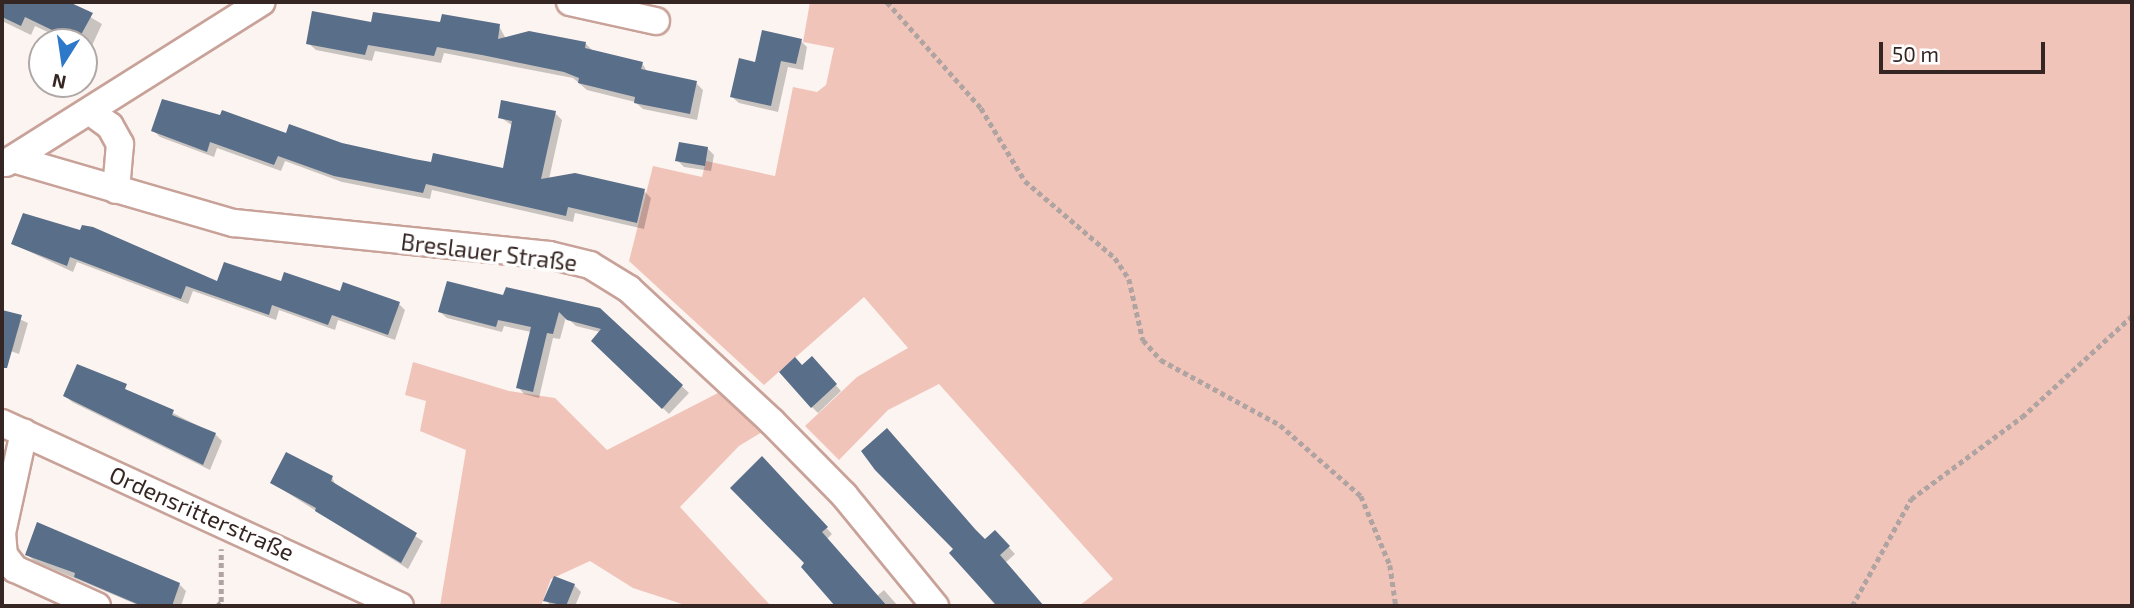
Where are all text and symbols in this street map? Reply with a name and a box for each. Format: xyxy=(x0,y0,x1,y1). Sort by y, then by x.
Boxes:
north arrow xyxy=(28,28,98,98)
scale bar xyxy=(1882,28,2048,72)
text: 50 m xyxy=(1892,41,1939,66)
text: N xyxy=(50,69,68,95)
street label: Breslauer Straße xyxy=(399,227,579,277)
street label: Ordensritterstraße xyxy=(105,460,299,566)

